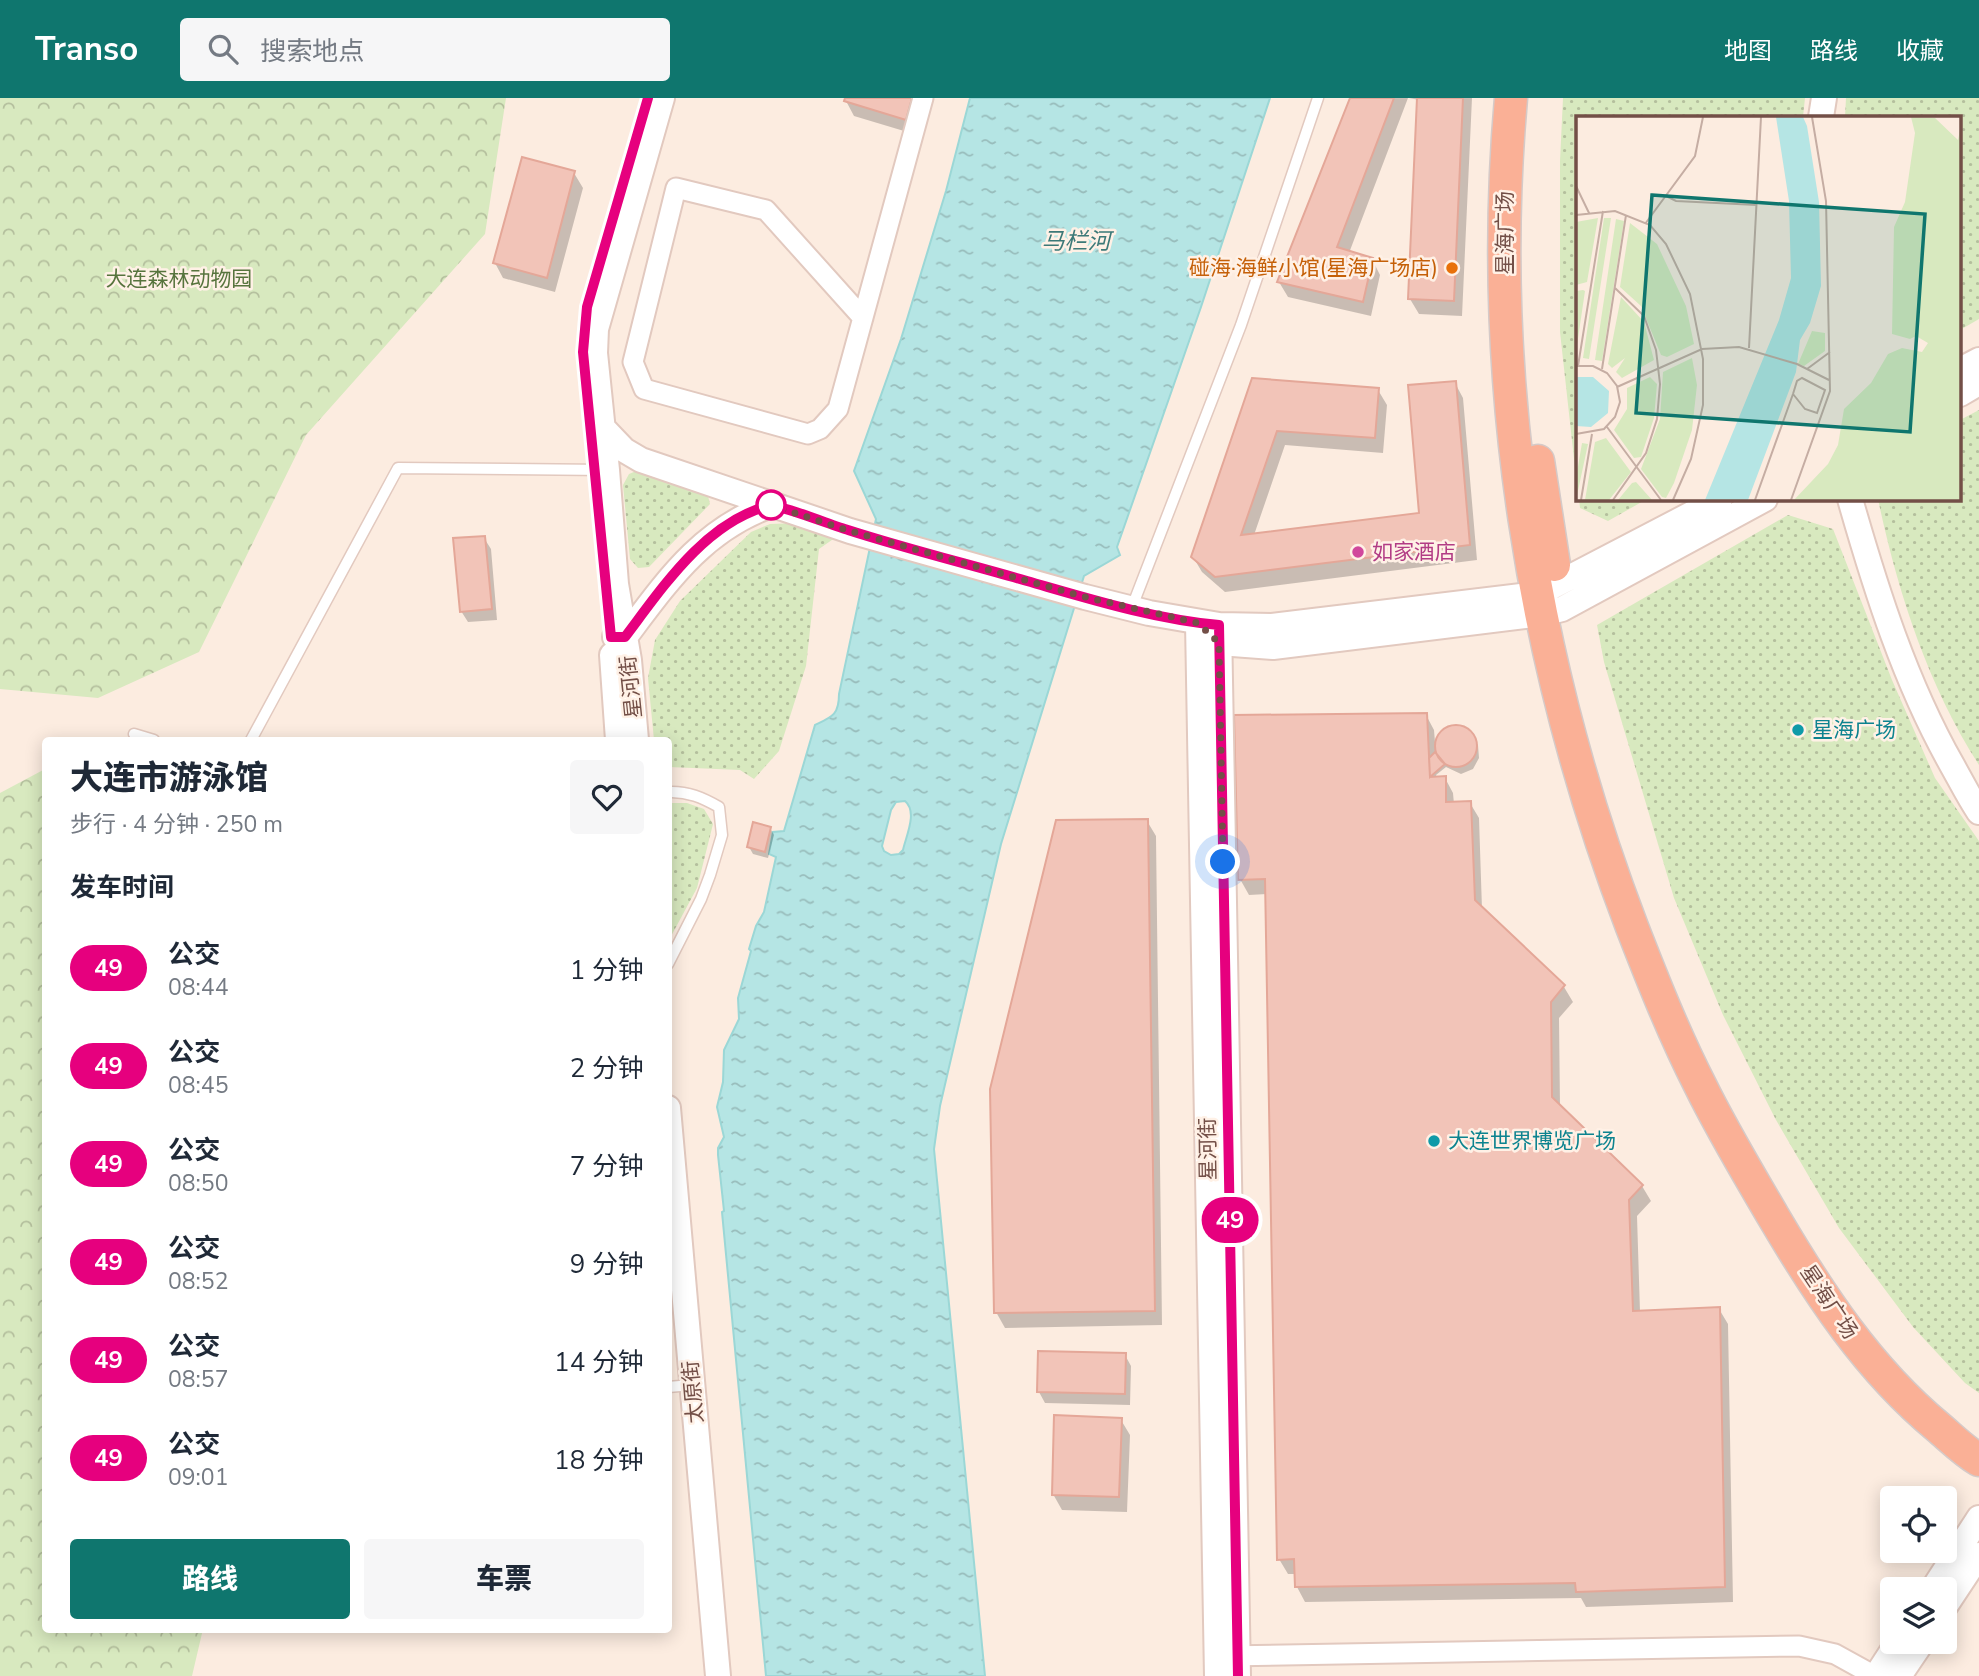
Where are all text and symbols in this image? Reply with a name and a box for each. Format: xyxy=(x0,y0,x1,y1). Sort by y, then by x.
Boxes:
search box xyxy=(180,18,670,81)
text: Transo xyxy=(35,27,138,72)
icon: search xyxy=(204,30,242,68)
text: 搜索地点 xyxy=(260,34,364,69)
text: 地图 xyxy=(1724,35,1772,67)
text: 路线 xyxy=(1810,35,1858,67)
text: 收藏 xyxy=(1896,35,1944,67)
inset map xyxy=(1576,116,1962,500)
street label: 星海广场 xyxy=(1491,191,1519,275)
water label: 马栏河 xyxy=(1042,226,1115,257)
place label: 碰海·海鲜小馆(星海广场店) xyxy=(1189,254,1438,282)
marker: 碰海·海鲜小馆(星海广场店) xyxy=(1444,260,1460,276)
park label: 大连森林动物园 xyxy=(106,265,253,293)
unlabelled marker xyxy=(756,490,786,520)
place label: 如家酒店 xyxy=(1372,538,1456,566)
marker: 如家酒店 xyxy=(1350,544,1366,560)
street label: 星河街 xyxy=(614,654,648,720)
place label: 星海广场 xyxy=(1812,716,1896,744)
marker: 星海广场 xyxy=(1790,722,1806,738)
text: 大连市游泳馆 xyxy=(70,756,268,801)
button: heart xyxy=(570,760,644,834)
text: 步行 · 4 分钟 · 250 m xyxy=(70,809,283,840)
your location xyxy=(1205,844,1240,879)
text: 发车时间 xyxy=(70,870,174,905)
text: 公交 xyxy=(168,937,220,972)
text: 49 xyxy=(94,952,123,984)
text: 1 分钟 xyxy=(570,953,644,988)
text: 08:44 xyxy=(168,972,228,1003)
text: 公交 xyxy=(168,1035,220,1070)
text: 49 xyxy=(94,1050,123,1082)
text: 2 分钟 xyxy=(570,1051,644,1086)
text: 08:45 xyxy=(168,1070,228,1101)
street label: 星河街 xyxy=(1193,1117,1223,1181)
place label: 大连世界博览广场 xyxy=(1448,1127,1616,1155)
text: 公交 xyxy=(168,1133,220,1168)
marker: 大连世界博览广场 xyxy=(1426,1133,1442,1149)
text: 49 xyxy=(94,1148,123,1180)
text: 7 分钟 xyxy=(570,1149,644,1184)
text: 08:50 xyxy=(168,1168,228,1199)
line badge: 49 xyxy=(1198,1197,1262,1243)
text: 49 xyxy=(1216,1204,1244,1236)
text: 公交 xyxy=(168,1231,220,1266)
text: 49 xyxy=(94,1246,123,1278)
text: 9 分钟 xyxy=(570,1247,644,1282)
street label: 星海广场 xyxy=(1794,1259,1864,1345)
text: 08:52 xyxy=(168,1266,228,1297)
text: 公交 xyxy=(168,1329,220,1364)
text: 49 xyxy=(94,1344,123,1376)
text: 14 分钟 xyxy=(554,1345,644,1380)
street label: 太原街 xyxy=(676,1359,710,1425)
text: 08:57 xyxy=(168,1364,228,1395)
text: 公交 xyxy=(168,1427,220,1462)
text: 49 xyxy=(94,1442,123,1474)
text: 18 分钟 xyxy=(554,1443,644,1478)
text: 09:01 xyxy=(168,1462,228,1493)
map controls xyxy=(1880,1486,1957,1654)
button: locate xyxy=(1880,1486,1957,1563)
button: 路线 xyxy=(70,1539,350,1619)
button: 车票 xyxy=(364,1539,644,1619)
button: layers xyxy=(1880,1577,1957,1654)

